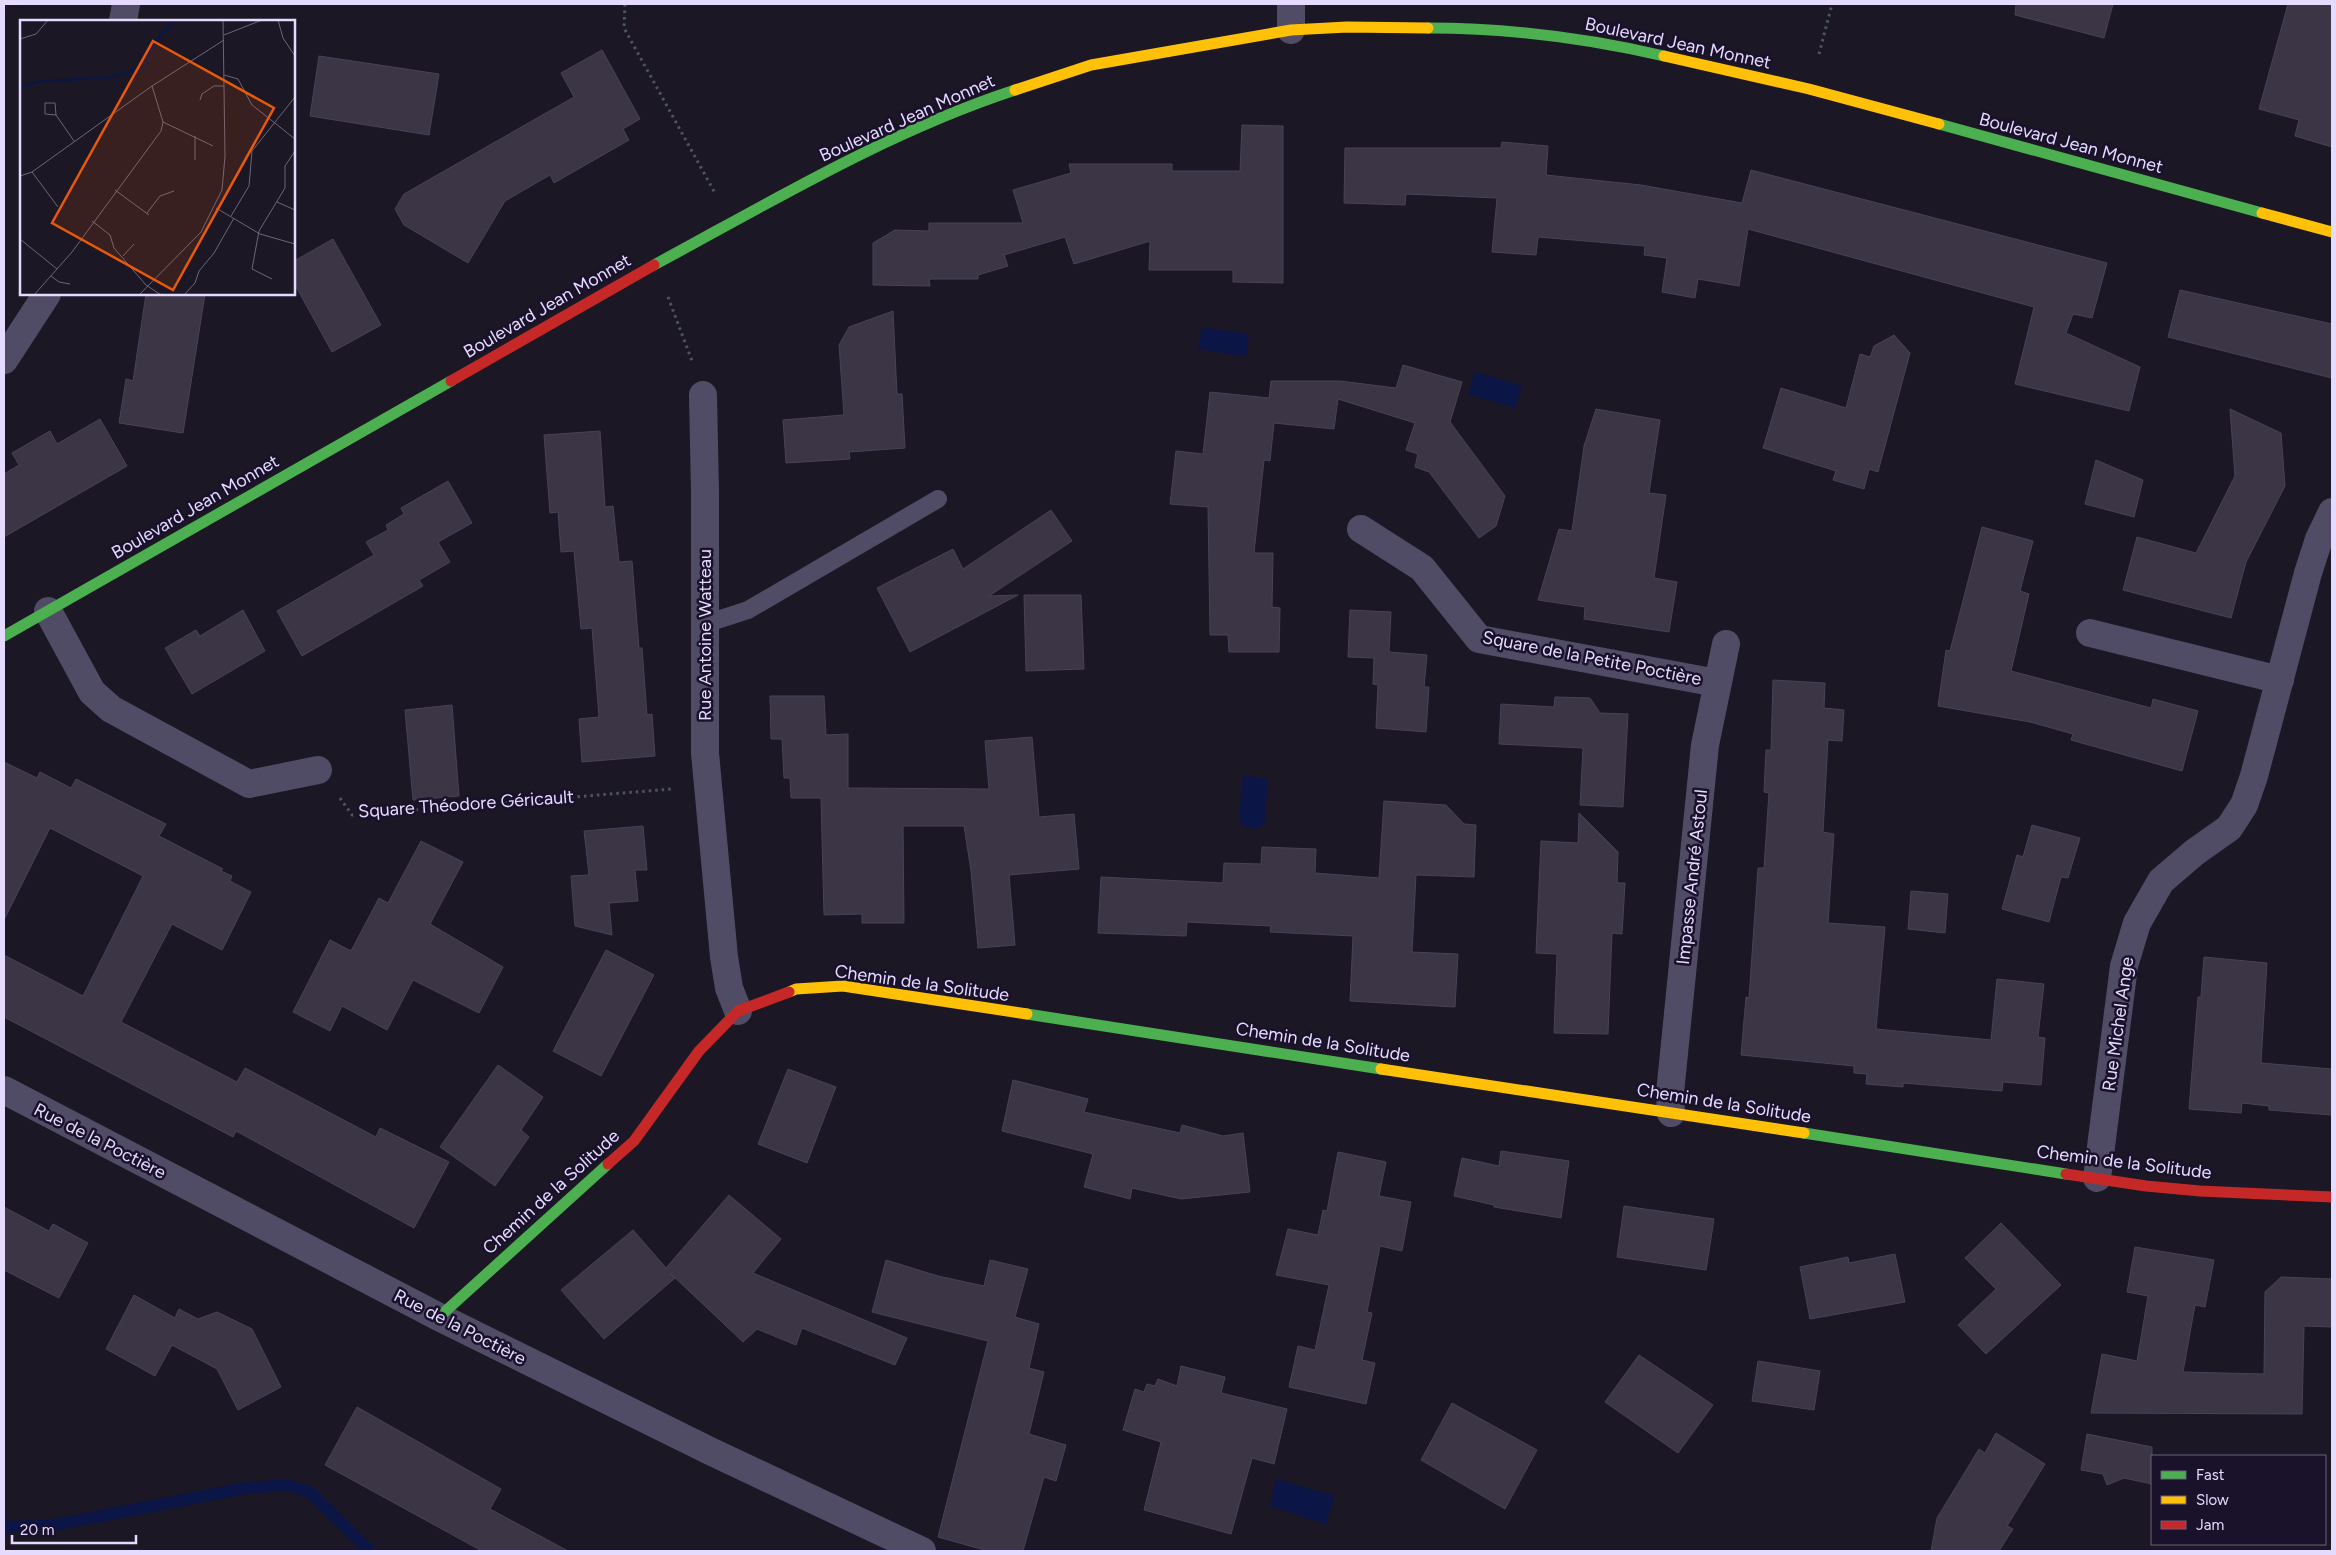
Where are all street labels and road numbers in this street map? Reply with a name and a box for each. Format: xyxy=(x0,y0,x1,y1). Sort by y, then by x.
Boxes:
street label: Boulevard Jean Monnet xyxy=(1583,13,1773,74)
street label: Boulevard Jean Monnet xyxy=(816,69,998,167)
street label: Boulevard Jean Monnet xyxy=(1977,108,2166,178)
street label: Boulevard Jean Monnet xyxy=(459,249,635,363)
street label: Boulevard Jean Monnet xyxy=(107,450,283,564)
street label: Rue Antoine Watteau xyxy=(694,549,716,721)
street label: Square de la Petite Poctière xyxy=(1481,626,1704,690)
street label: Square Théodore Géricault xyxy=(357,785,575,823)
street label: Impasse André Astoul xyxy=(1672,788,1712,966)
street label: Rue Michel Ange xyxy=(2098,955,2138,1093)
street label: Chemin de la Solitude xyxy=(833,960,1011,1006)
street label: Chemin de la Solitude xyxy=(1234,1017,1412,1067)
street label: Chemin de la Solitude xyxy=(1635,1078,1813,1128)
street label: Rue de la Poctière xyxy=(30,1098,170,1184)
street label: Chemin de la Solitude xyxy=(478,1125,624,1259)
street label: Chemin de la Solitude xyxy=(2035,1140,2213,1184)
street label: Rue de la Poctière xyxy=(390,1284,530,1370)

